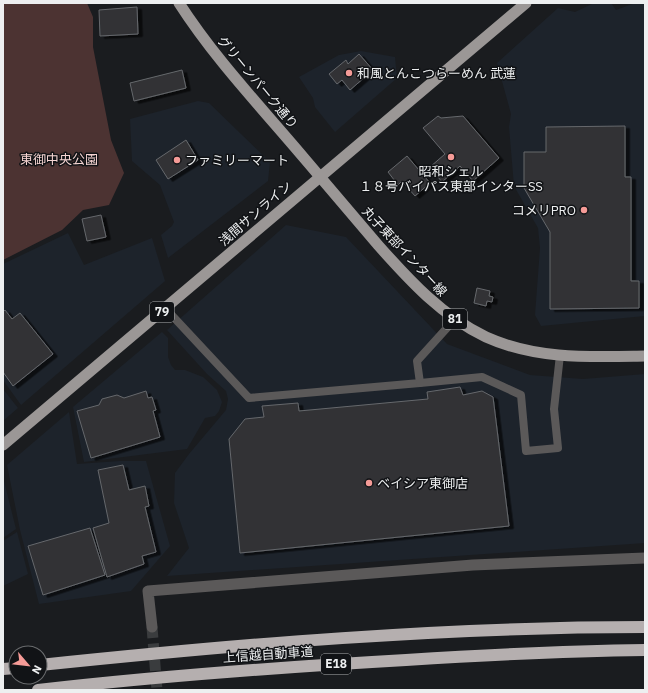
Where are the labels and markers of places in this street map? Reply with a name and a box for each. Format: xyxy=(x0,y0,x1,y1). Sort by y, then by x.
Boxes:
place label: 和風とんこつらーめん 武蓮 xyxy=(357,65,516,82)
marker: 和風とんこつらーめん 武蓮 xyxy=(344,68,354,78)
place label: ファミリーマート xyxy=(185,152,289,169)
marker: 昭和シェル １８号バイパス東部インターSS xyxy=(446,152,456,162)
marker: ファミリーマート xyxy=(172,155,182,165)
place label: 昭和シェル １８号バイパス東部インターSS xyxy=(359,163,543,195)
place label: コメリPRO xyxy=(512,202,576,219)
marker: コメリPRO xyxy=(579,205,589,215)
place label: ベイシア東御店 xyxy=(377,475,468,492)
marker: ベイシア東御店 xyxy=(364,478,374,488)

